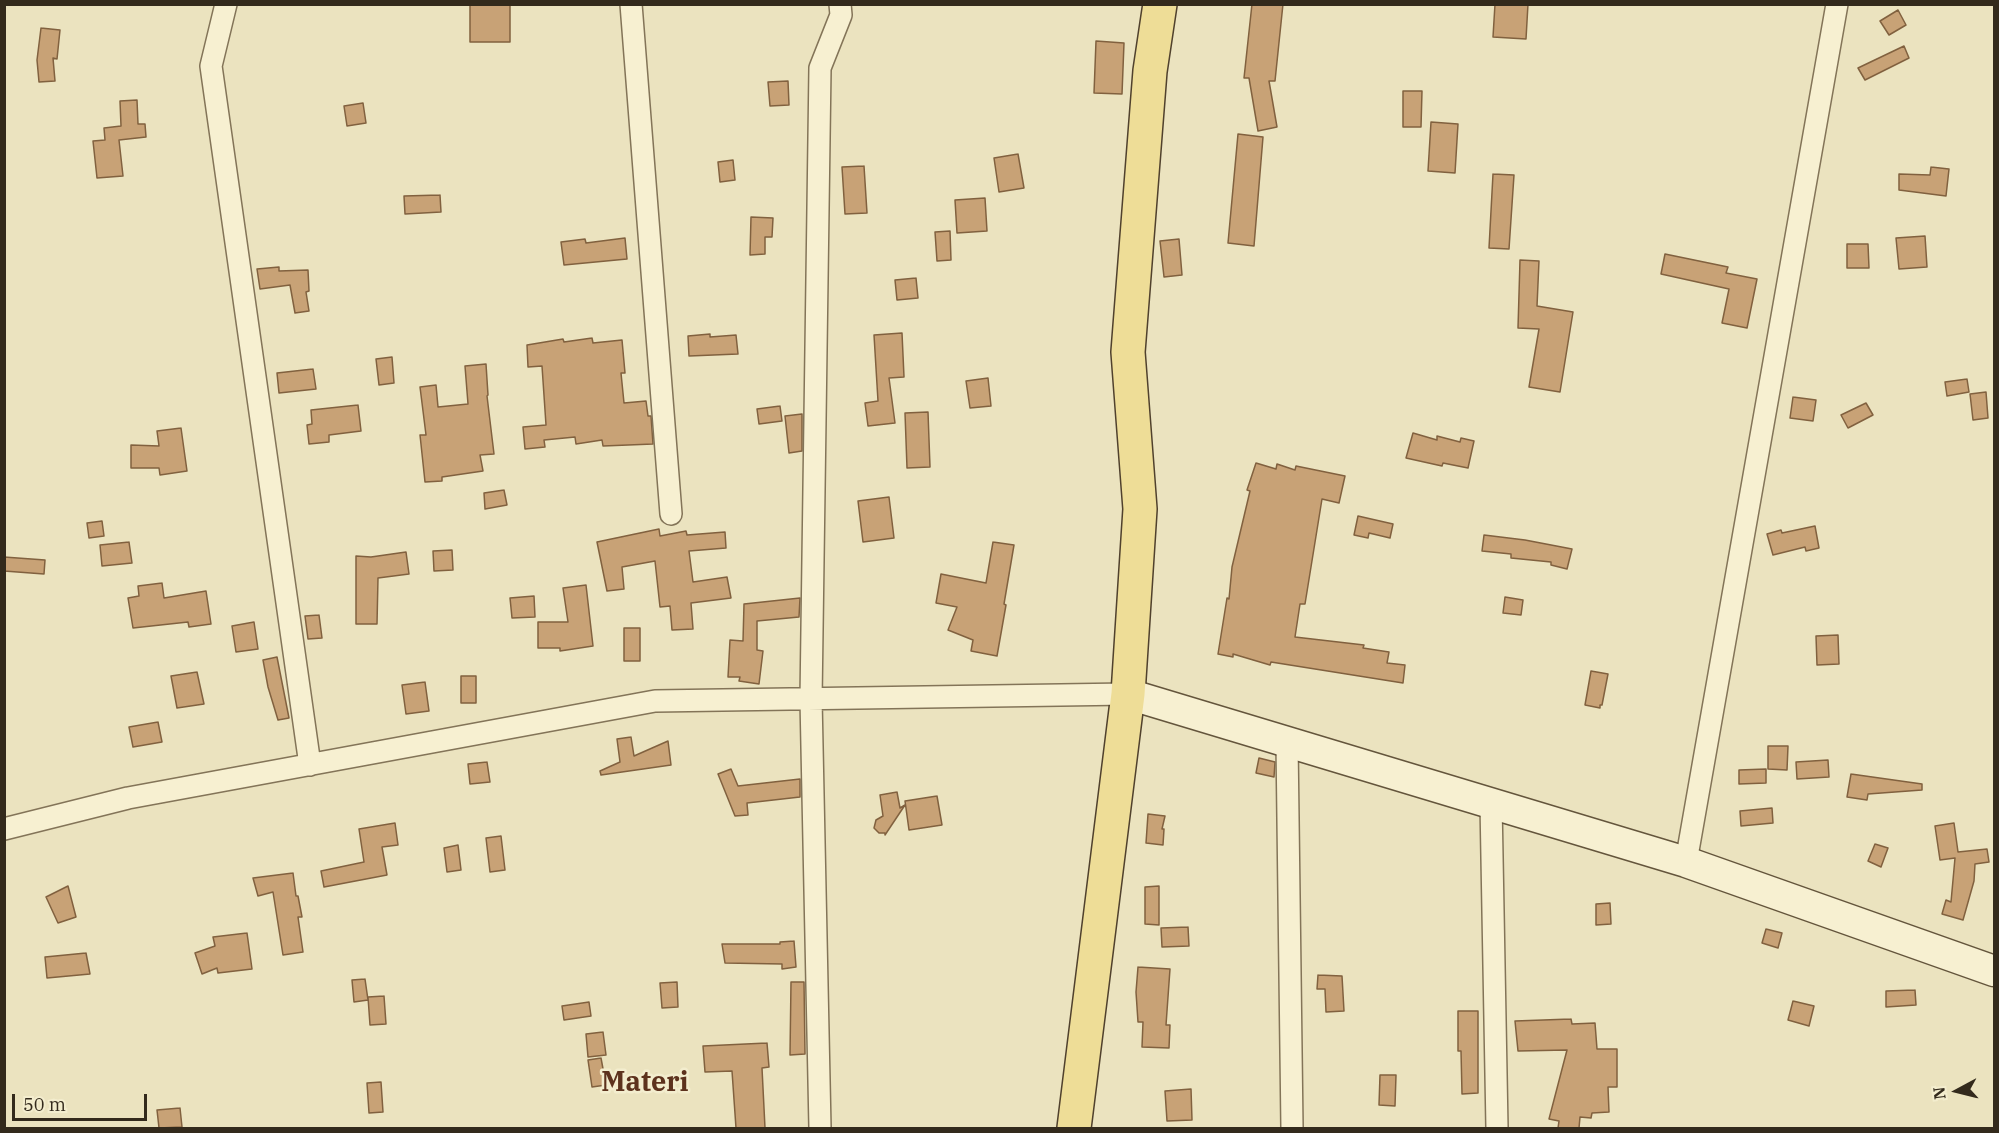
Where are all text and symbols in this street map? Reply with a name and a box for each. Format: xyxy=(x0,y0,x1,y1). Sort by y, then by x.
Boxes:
north arrow xyxy=(1927,1061,1987,1121)
district label: Materi xyxy=(601,1067,689,1099)
scale bar xyxy=(15,1082,150,1120)
text: N xyxy=(1928,1086,1950,1101)
text: 50 m xyxy=(23,1093,66,1116)

